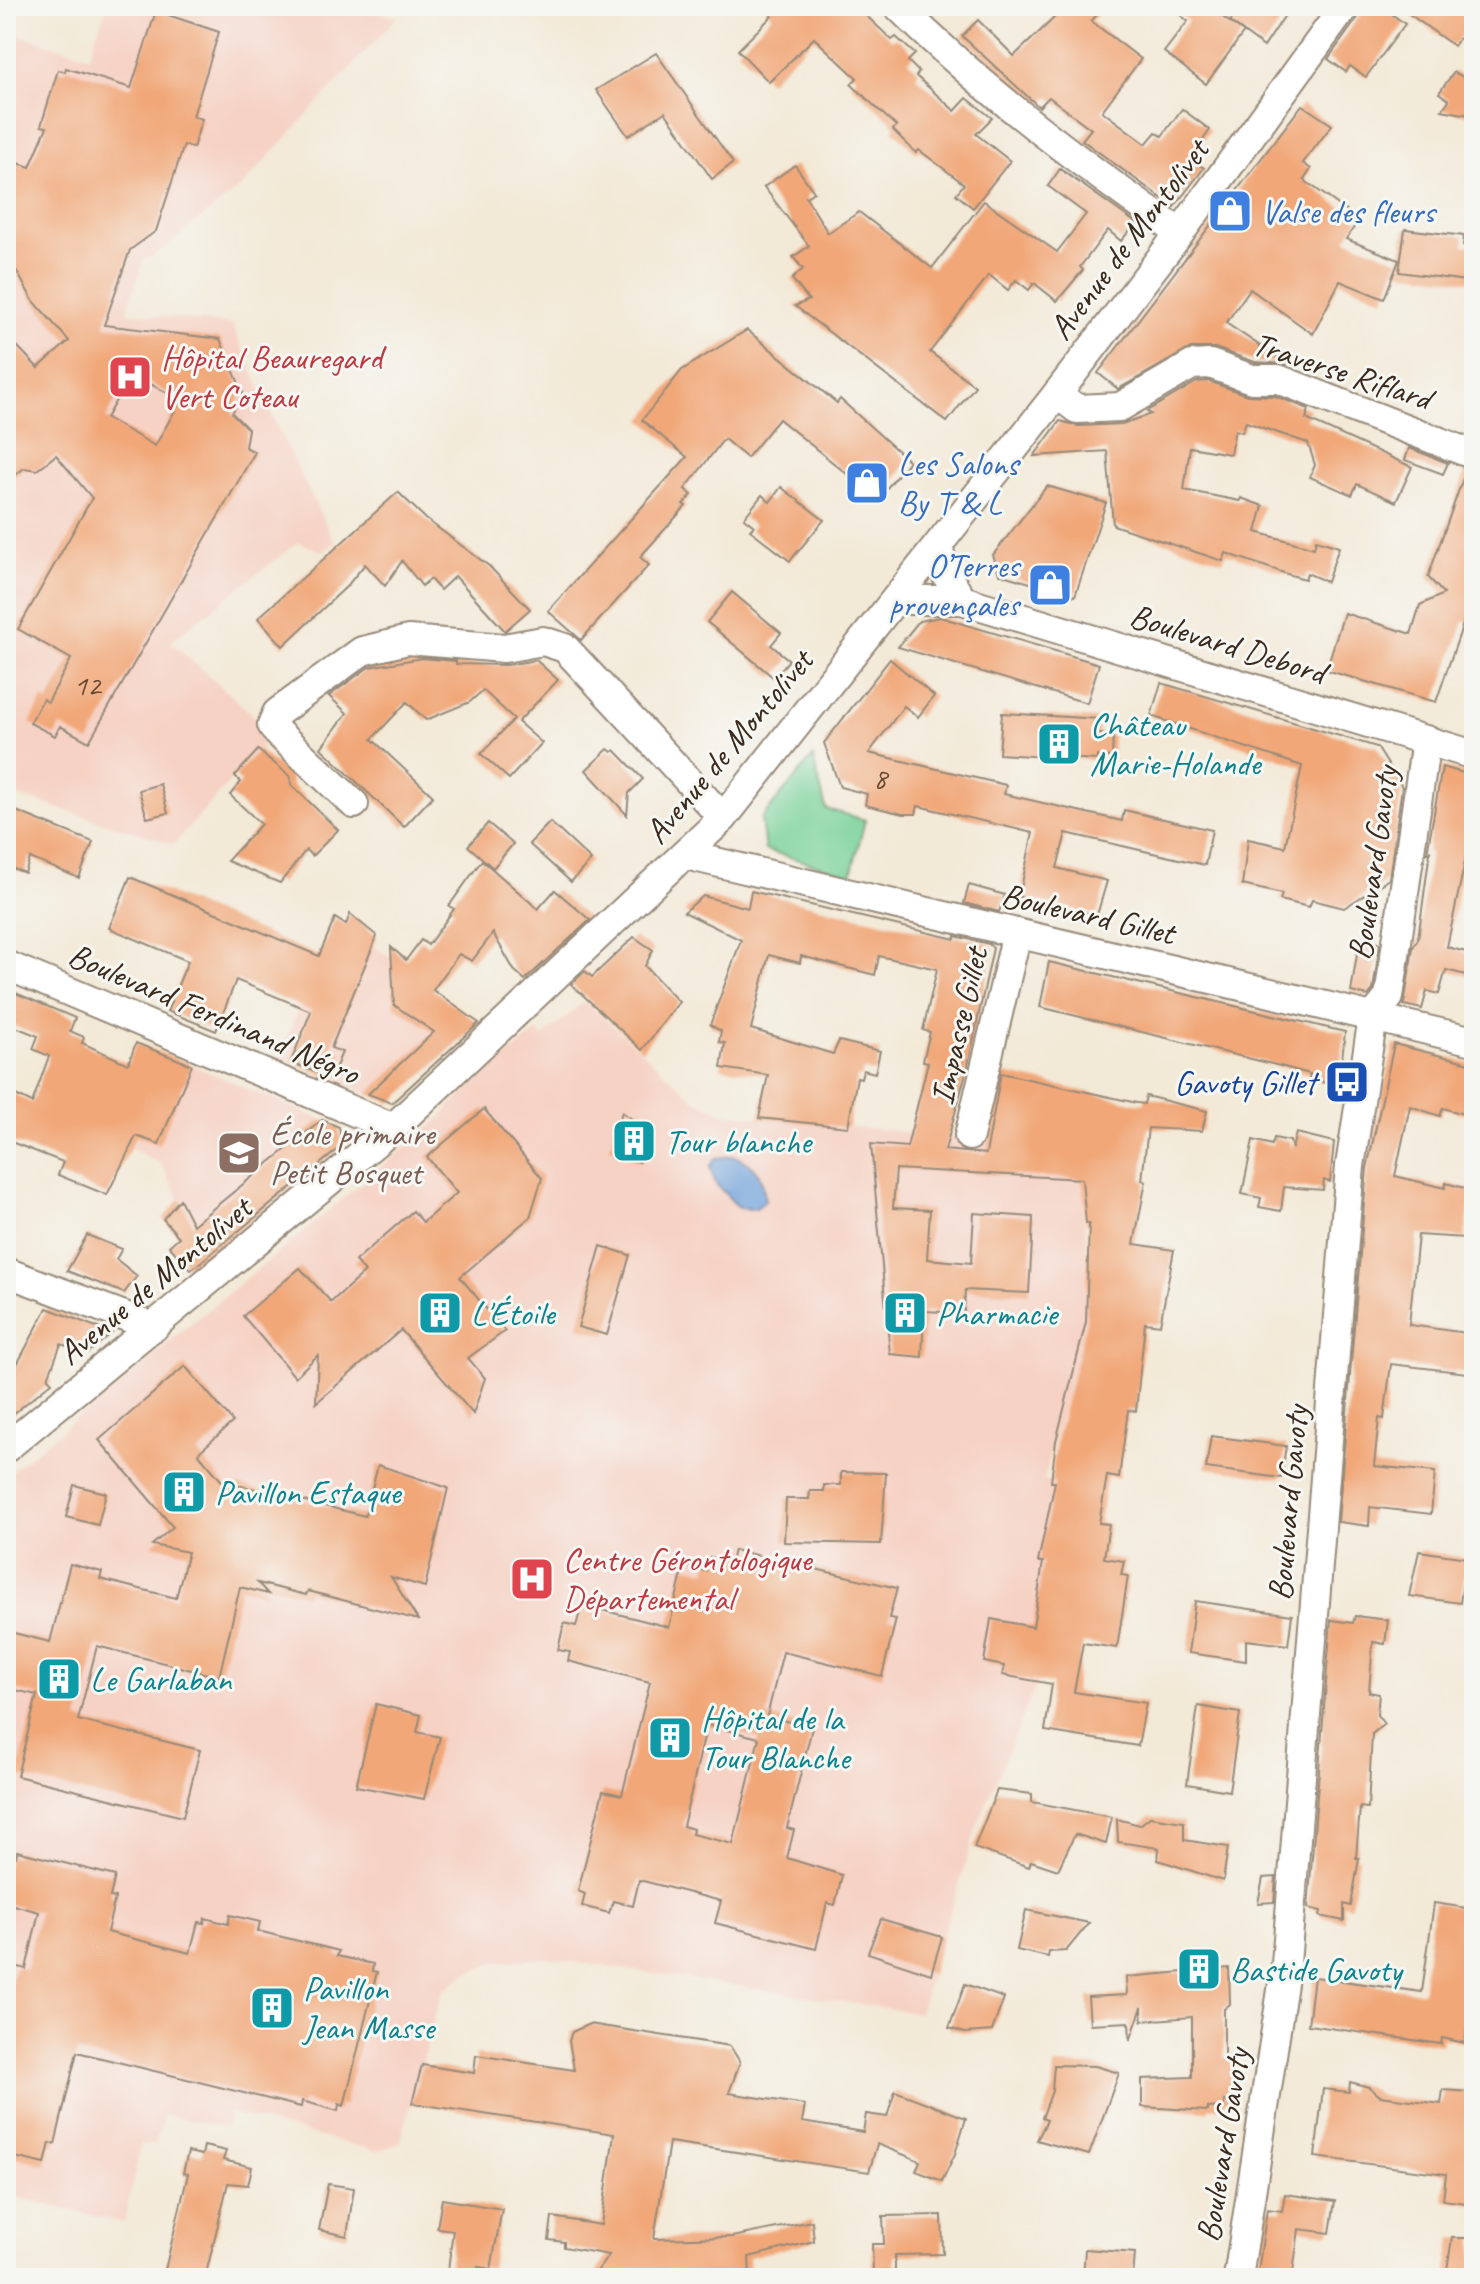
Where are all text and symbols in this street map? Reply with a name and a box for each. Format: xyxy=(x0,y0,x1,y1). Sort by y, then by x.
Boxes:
street label: Avenue de Montolivet xyxy=(1039,128,1220,348)
shop icon: Valse des fleurs xyxy=(1206,187,1254,235)
place label: Valse des fleurs xyxy=(1261,190,1438,233)
street label: Traverse Riflard xyxy=(1247,321,1442,421)
place label: Hôpital Beauregard Vert Coteau xyxy=(161,336,387,418)
hospital icon: Hôpital Beauregard Vert Coteau xyxy=(106,353,154,401)
place label: Les Salons By T & L xyxy=(898,442,1022,524)
shop icon: Les Salons By T & L xyxy=(843,459,891,507)
place label: O’Terres provençales xyxy=(889,544,1022,626)
shop icon: O’Terres provençales xyxy=(1026,561,1074,609)
street label: Boulevard Debord xyxy=(1125,593,1335,695)
street label: Avenue de Montolivet xyxy=(635,638,824,852)
house number: 12 xyxy=(74,666,103,704)
place label: Château Marie-Holande xyxy=(1090,703,1262,785)
building icon: Château Marie-Holande xyxy=(1035,720,1083,768)
house number: 8 xyxy=(873,759,889,797)
street label: Boulevard Gavoty xyxy=(1338,761,1408,963)
street label: Boulevard Gillet xyxy=(997,873,1182,955)
street label: Boulevard Ferdinand Négro xyxy=(62,933,367,1095)
street label: Impasse Gillet xyxy=(920,940,998,1109)
bus stop icon: Gavoty Gillet xyxy=(1323,1058,1371,1106)
place label: Gavoty Gillet xyxy=(1174,1061,1321,1104)
place label: École primaire Petit Bosquet xyxy=(270,1112,436,1194)
building icon: Tour blanche xyxy=(610,1117,658,1165)
place label: Tour blanche xyxy=(665,1120,814,1163)
school or university icon: École primaire Petit Bosquet xyxy=(215,1129,263,1177)
street label: Avenue de Montolivet xyxy=(49,1184,263,1374)
building icon: L'Étoile xyxy=(416,1289,464,1337)
building icon: Pharmacie xyxy=(881,1289,929,1337)
place label: L'Étoile xyxy=(471,1292,556,1335)
place label: Pharmacie xyxy=(936,1292,1060,1335)
street label: Boulevard Gavoty xyxy=(1258,1401,1318,1602)
building icon: Pavillon Estaque xyxy=(160,1468,208,1516)
place label: Pavillon Estaque xyxy=(215,1471,402,1514)
place label: Centre Gérontologique Départemental xyxy=(563,1538,813,1620)
hospital icon: Centre Gérontologique Départemental xyxy=(508,1555,556,1603)
building icon: Le Garlaban xyxy=(35,1655,83,1703)
place label: Le Garlaban xyxy=(90,1658,233,1701)
place label: Hôpital de la Tour Blanche xyxy=(701,1697,852,1779)
building icon: Hôpital de la Tour Blanche xyxy=(646,1714,694,1762)
building icon: Bastide Gavoty xyxy=(1175,1945,1223,1993)
place label: Bastide Gavoty xyxy=(1230,1948,1405,1991)
place label: Pavillon Jean Masse xyxy=(301,1967,437,2049)
building icon: Pavillon Jean Masse xyxy=(248,1984,296,2032)
street label: Boulevard Gavoty xyxy=(1186,2043,1259,2245)

